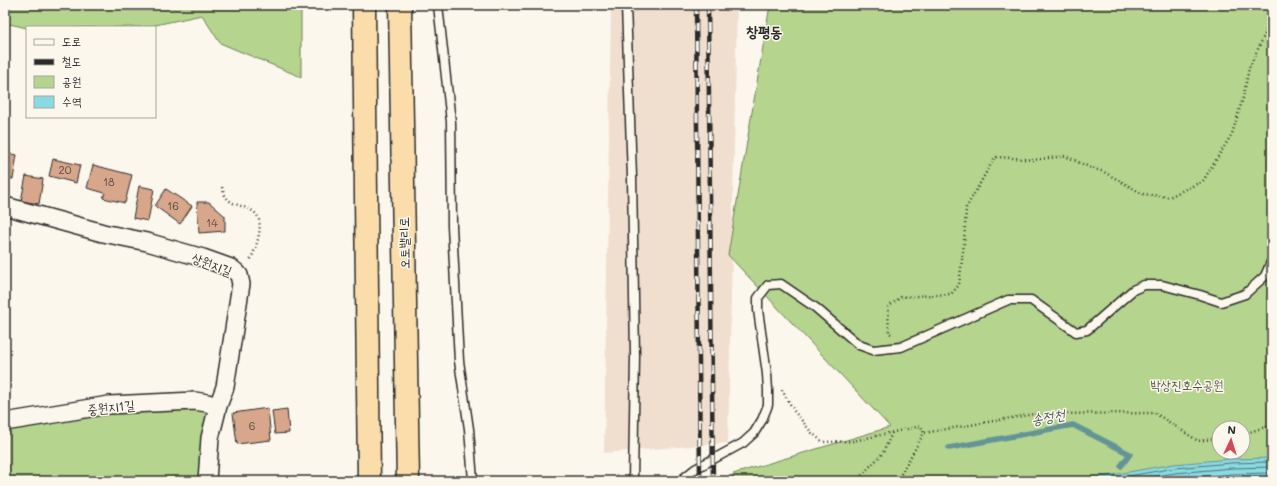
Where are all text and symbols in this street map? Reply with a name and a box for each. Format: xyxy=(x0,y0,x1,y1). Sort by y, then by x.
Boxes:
district label: 창평동 xyxy=(746,21,782,41)
legend xyxy=(26,26,156,118)
text: 도로 xyxy=(62,33,81,49)
text: 철도 xyxy=(62,53,81,69)
text: 공원 xyxy=(62,73,81,89)
text: 수역 xyxy=(62,93,82,109)
house number: 20 xyxy=(59,162,72,177)
house number: 18 xyxy=(103,174,115,189)
house number: 16 xyxy=(167,198,179,213)
house number: 14 xyxy=(206,215,218,230)
street label: 오토밸리로 xyxy=(395,217,412,269)
street label: 상원지길 xyxy=(190,248,235,279)
park label: 박상진호수공원 xyxy=(1150,376,1224,393)
street label: 중원지1길 xyxy=(86,396,136,417)
water label: 송정천 xyxy=(1030,404,1068,429)
house number: 6 xyxy=(249,418,255,433)
north arrow xyxy=(1211,420,1251,460)
text: N xyxy=(1227,422,1236,437)

